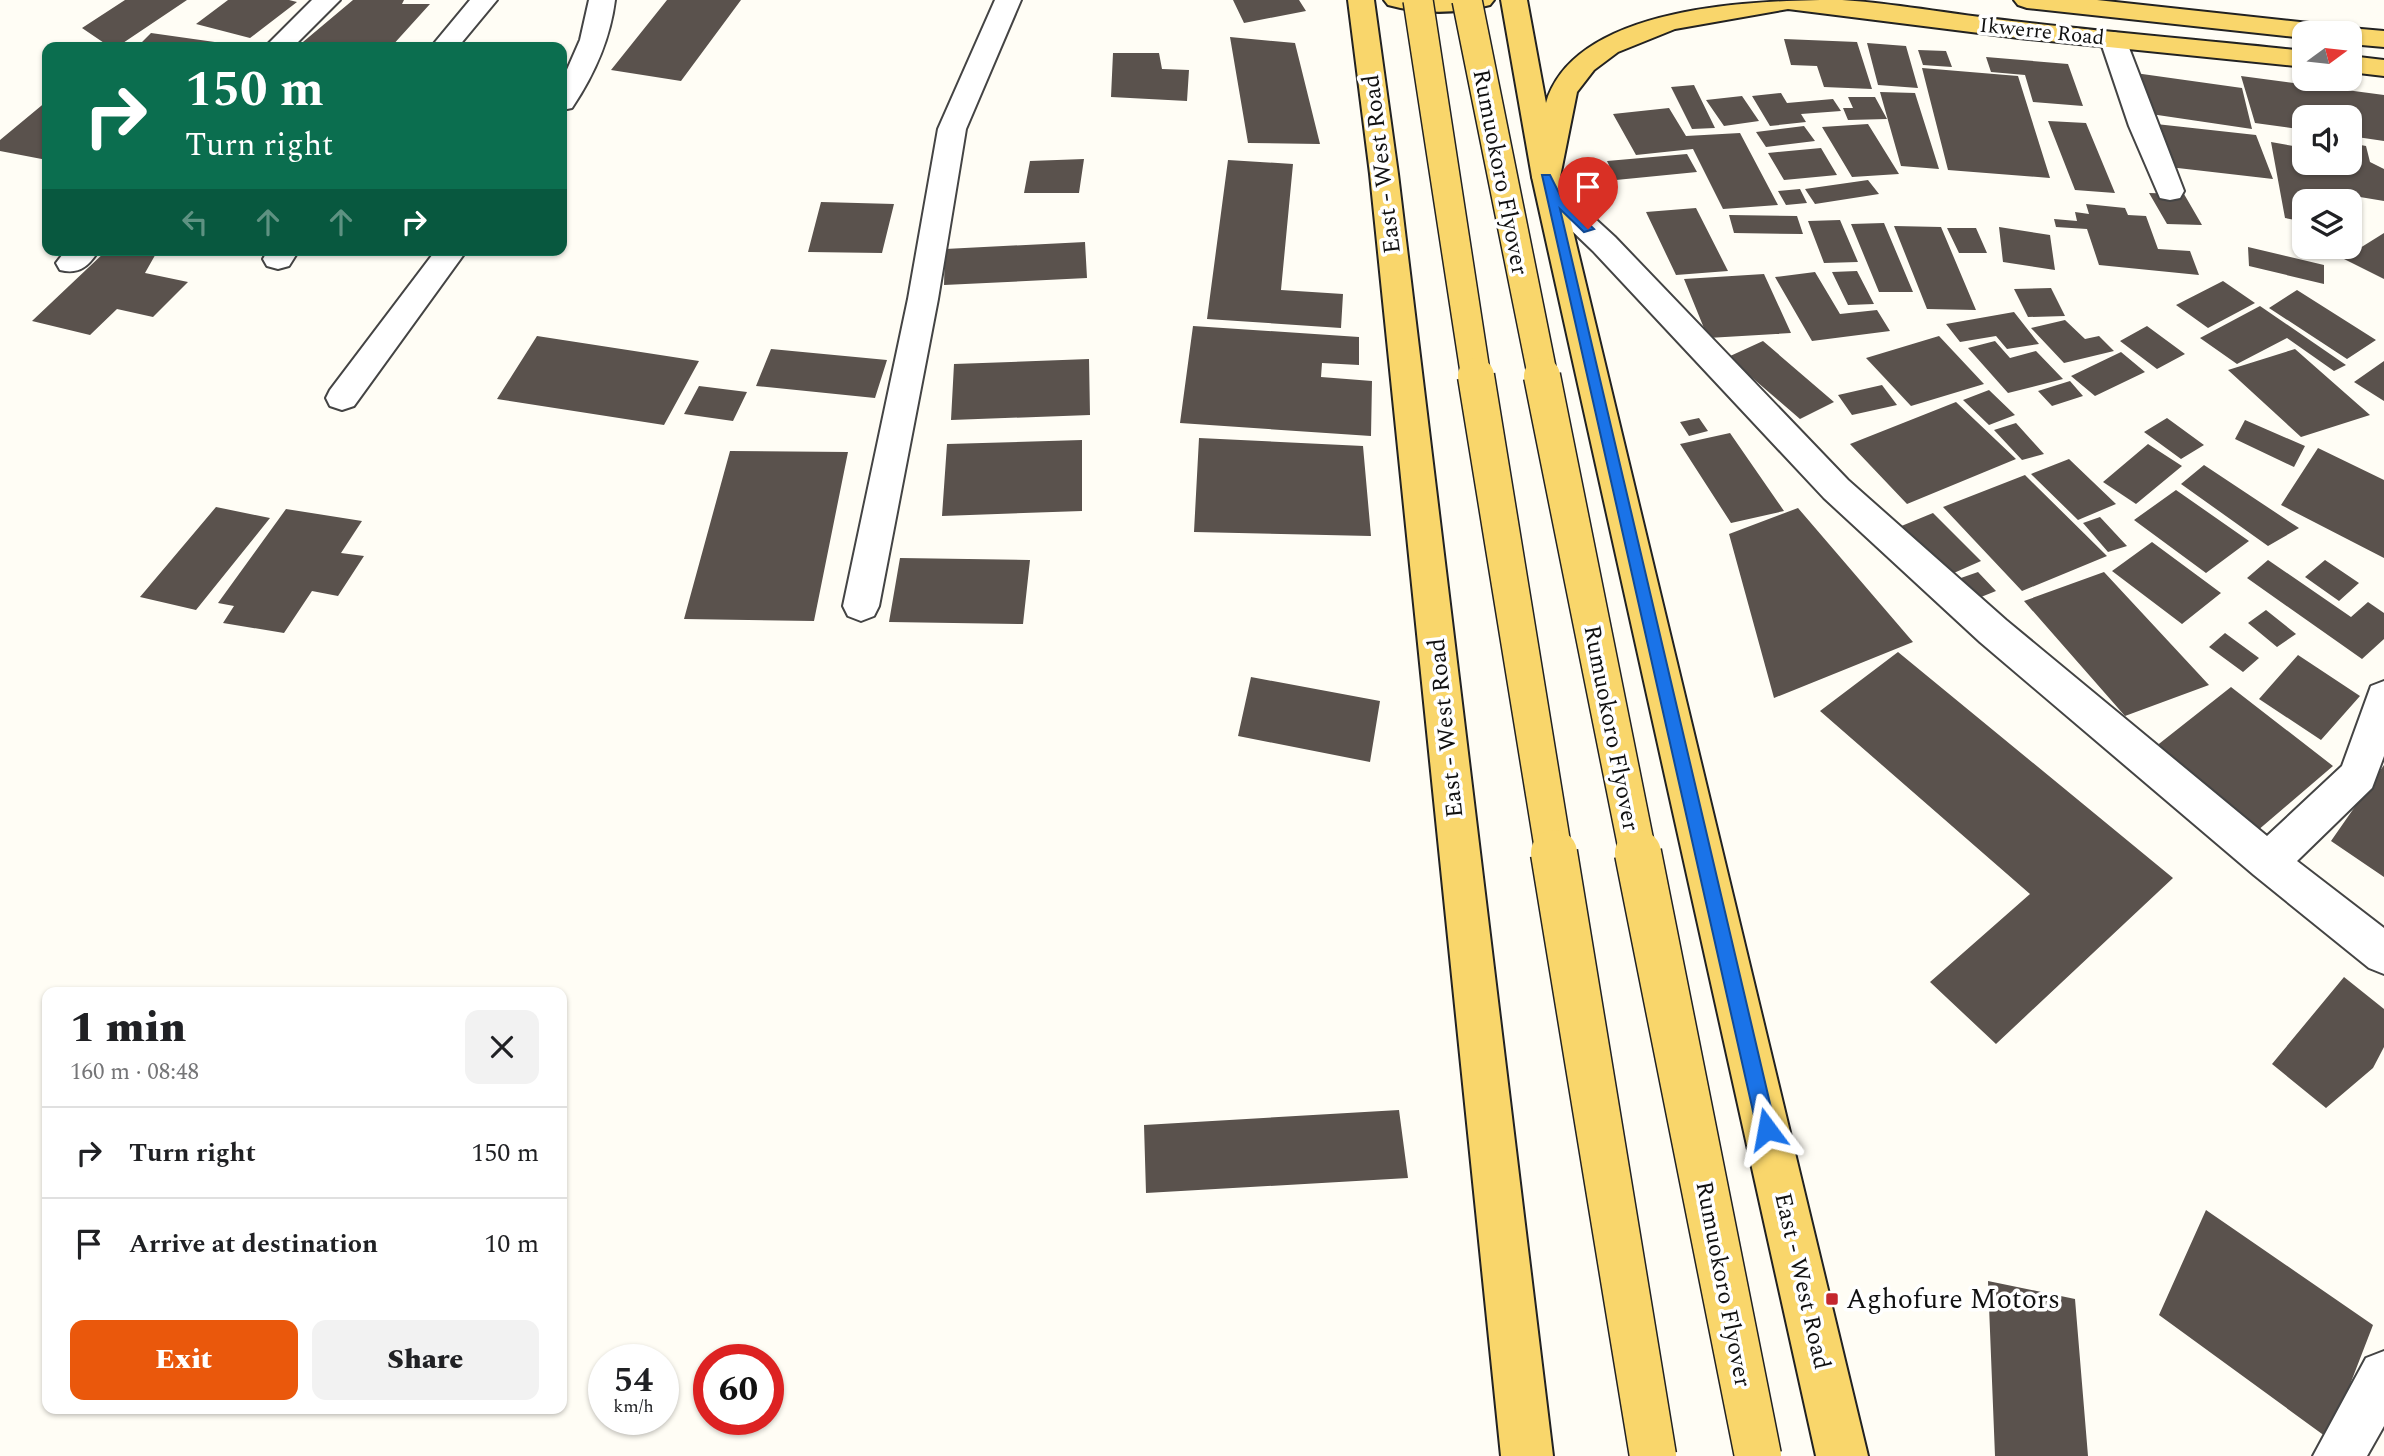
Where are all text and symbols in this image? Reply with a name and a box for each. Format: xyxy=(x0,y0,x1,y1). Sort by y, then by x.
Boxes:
street label: Ikwerre Road xyxy=(1978,10,2106,54)
north arrow xyxy=(2292,21,2362,91)
map controls xyxy=(2292,21,2362,259)
text: 150 m xyxy=(185,53,324,128)
street label: Rumuokoro Flyover xyxy=(1462,66,1538,278)
icon: right xyxy=(70,70,161,161)
street label: East - West Road xyxy=(1353,72,1411,256)
button: sound xyxy=(2292,105,2362,175)
text: Turn right xyxy=(185,121,333,170)
pin xyxy=(1558,157,1618,229)
icon: arrive xyxy=(1569,168,1607,206)
button: layers xyxy=(2292,189,2362,259)
icon: left xyxy=(176,203,214,241)
icon: ahead xyxy=(249,203,287,241)
icon: ahead xyxy=(322,203,360,241)
icon: right xyxy=(395,203,433,241)
street label: Rumuokoro Flyover xyxy=(1573,622,1649,834)
street label: East - West Road xyxy=(1419,636,1473,820)
text: 1 min xyxy=(70,997,186,1060)
button: close xyxy=(465,1010,539,1084)
text: 160 m · 08:48 xyxy=(70,1055,199,1090)
position arrow xyxy=(1730,1092,1804,1166)
text: Turn right xyxy=(129,1133,256,1173)
text: 150 m xyxy=(471,1133,539,1173)
icon: right xyxy=(70,1134,108,1172)
street label: Rumuokoro Flyover xyxy=(1685,1178,1761,1390)
street label: East - West Road xyxy=(1764,1189,1840,1373)
text: Arrive at destination xyxy=(129,1224,378,1264)
text: 10 m xyxy=(484,1224,539,1264)
icon: arrive xyxy=(70,1225,108,1263)
place label: Aghofure Motors xyxy=(1846,1278,2060,1321)
marker: Aghofure Motors xyxy=(1824,1291,1840,1307)
button: Exit xyxy=(70,1320,298,1400)
button: Share xyxy=(312,1320,539,1400)
speed limit sign: 60 xyxy=(693,1344,784,1435)
text: 54 xyxy=(614,1354,653,1407)
text: km/h xyxy=(613,1393,654,1420)

